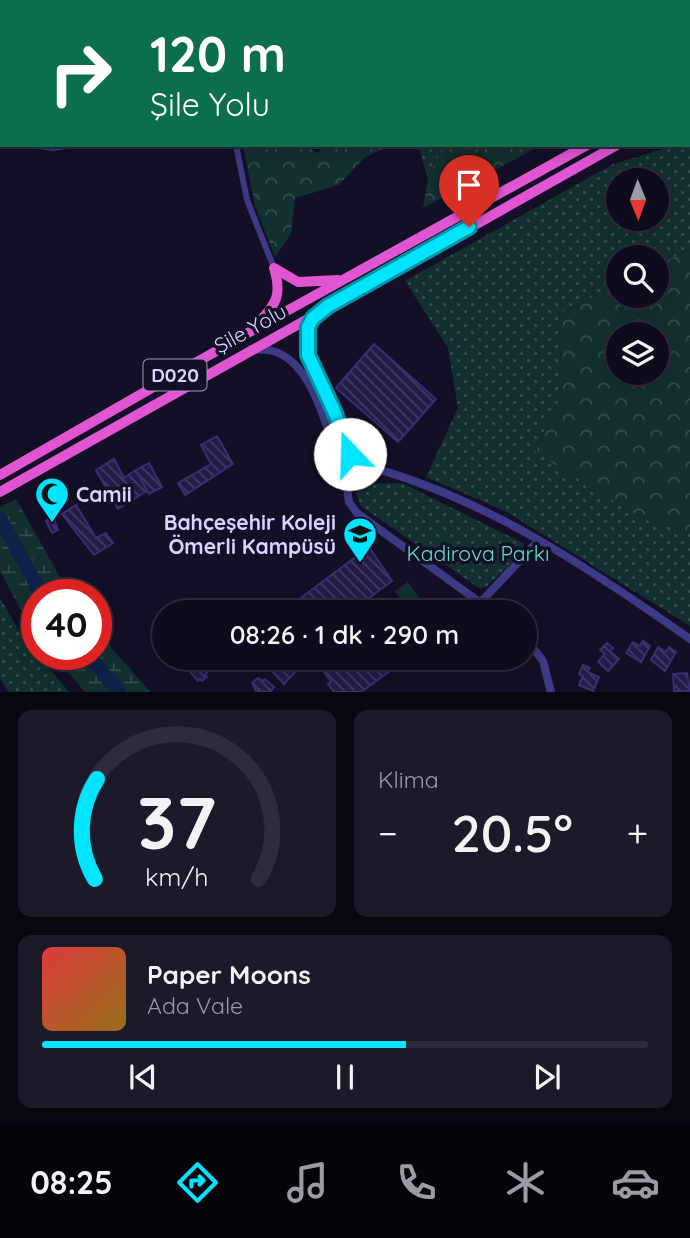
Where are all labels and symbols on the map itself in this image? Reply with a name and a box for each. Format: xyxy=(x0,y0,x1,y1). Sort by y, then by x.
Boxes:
pin xyxy=(439,155,499,227)
north arrow xyxy=(606,168,668,231)
street label: Şile Yolu xyxy=(209,298,291,358)
road number: D020 xyxy=(144,360,206,390)
position arrow xyxy=(313,417,387,491)
mosque icon: Camii xyxy=(33,475,71,524)
place label: Camii xyxy=(76,481,132,507)
place label: Bahçeşehir Koleji Ömerli Kampüsü xyxy=(164,509,336,559)
school or university icon: Bahçeşehir Koleji Ömerli Kampüsü xyxy=(341,515,379,564)
park label: Kadirova Parkı xyxy=(407,540,549,566)
speed limit sign: 40 xyxy=(21,579,112,670)

